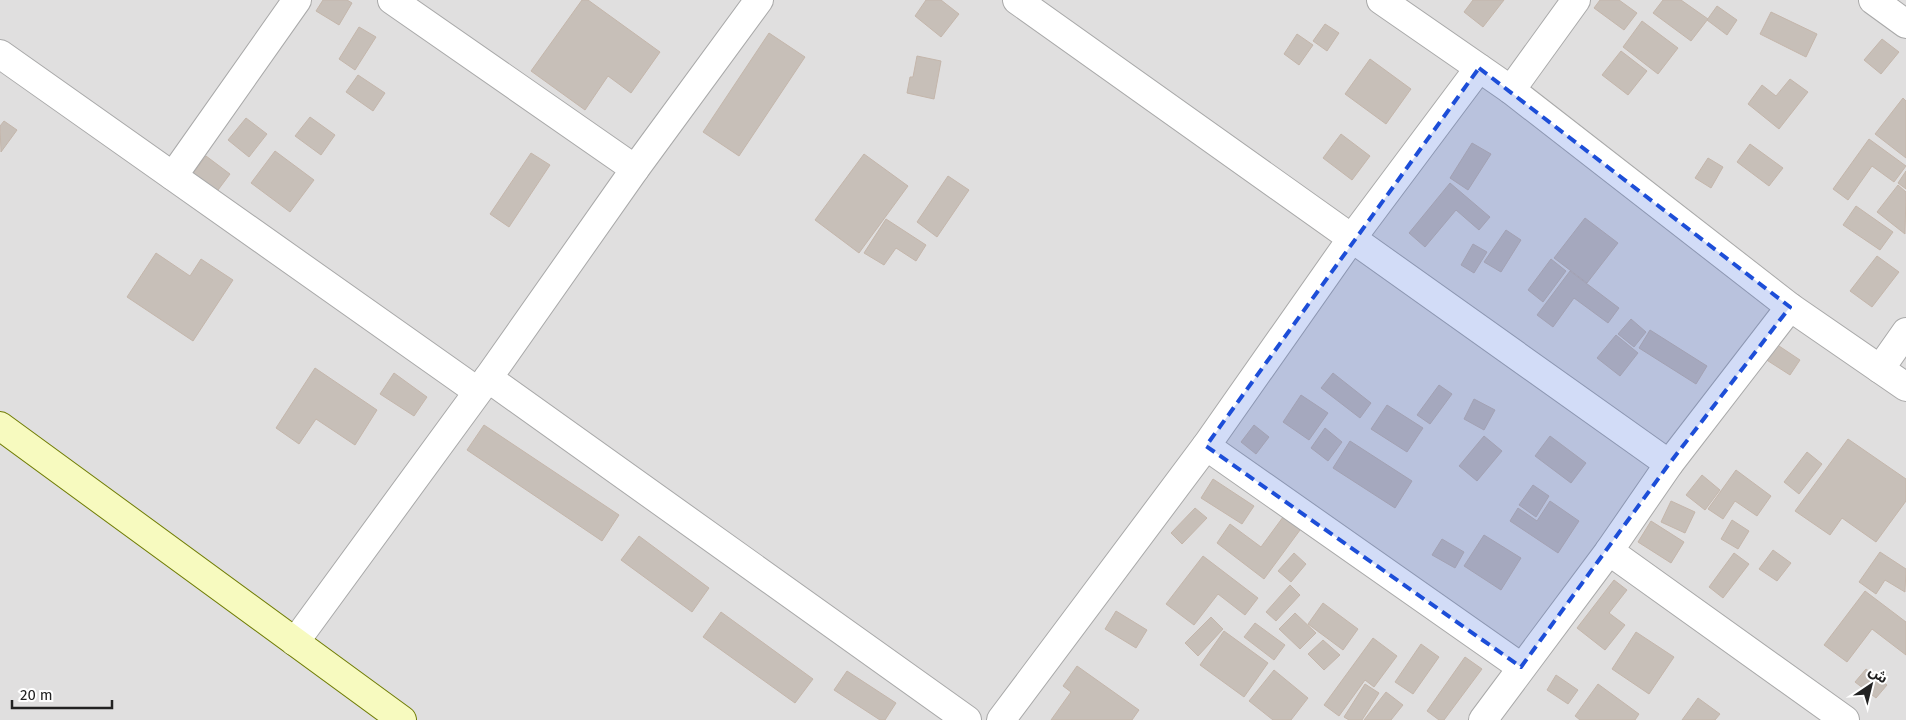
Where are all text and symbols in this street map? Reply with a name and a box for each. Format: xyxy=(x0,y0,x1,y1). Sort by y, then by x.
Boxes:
north arrow xyxy=(1846,660,1896,710)
text: ش xyxy=(1865,662,1891,687)
scale bar xyxy=(12,678,112,710)
text: 20 m xyxy=(20,686,53,704)

